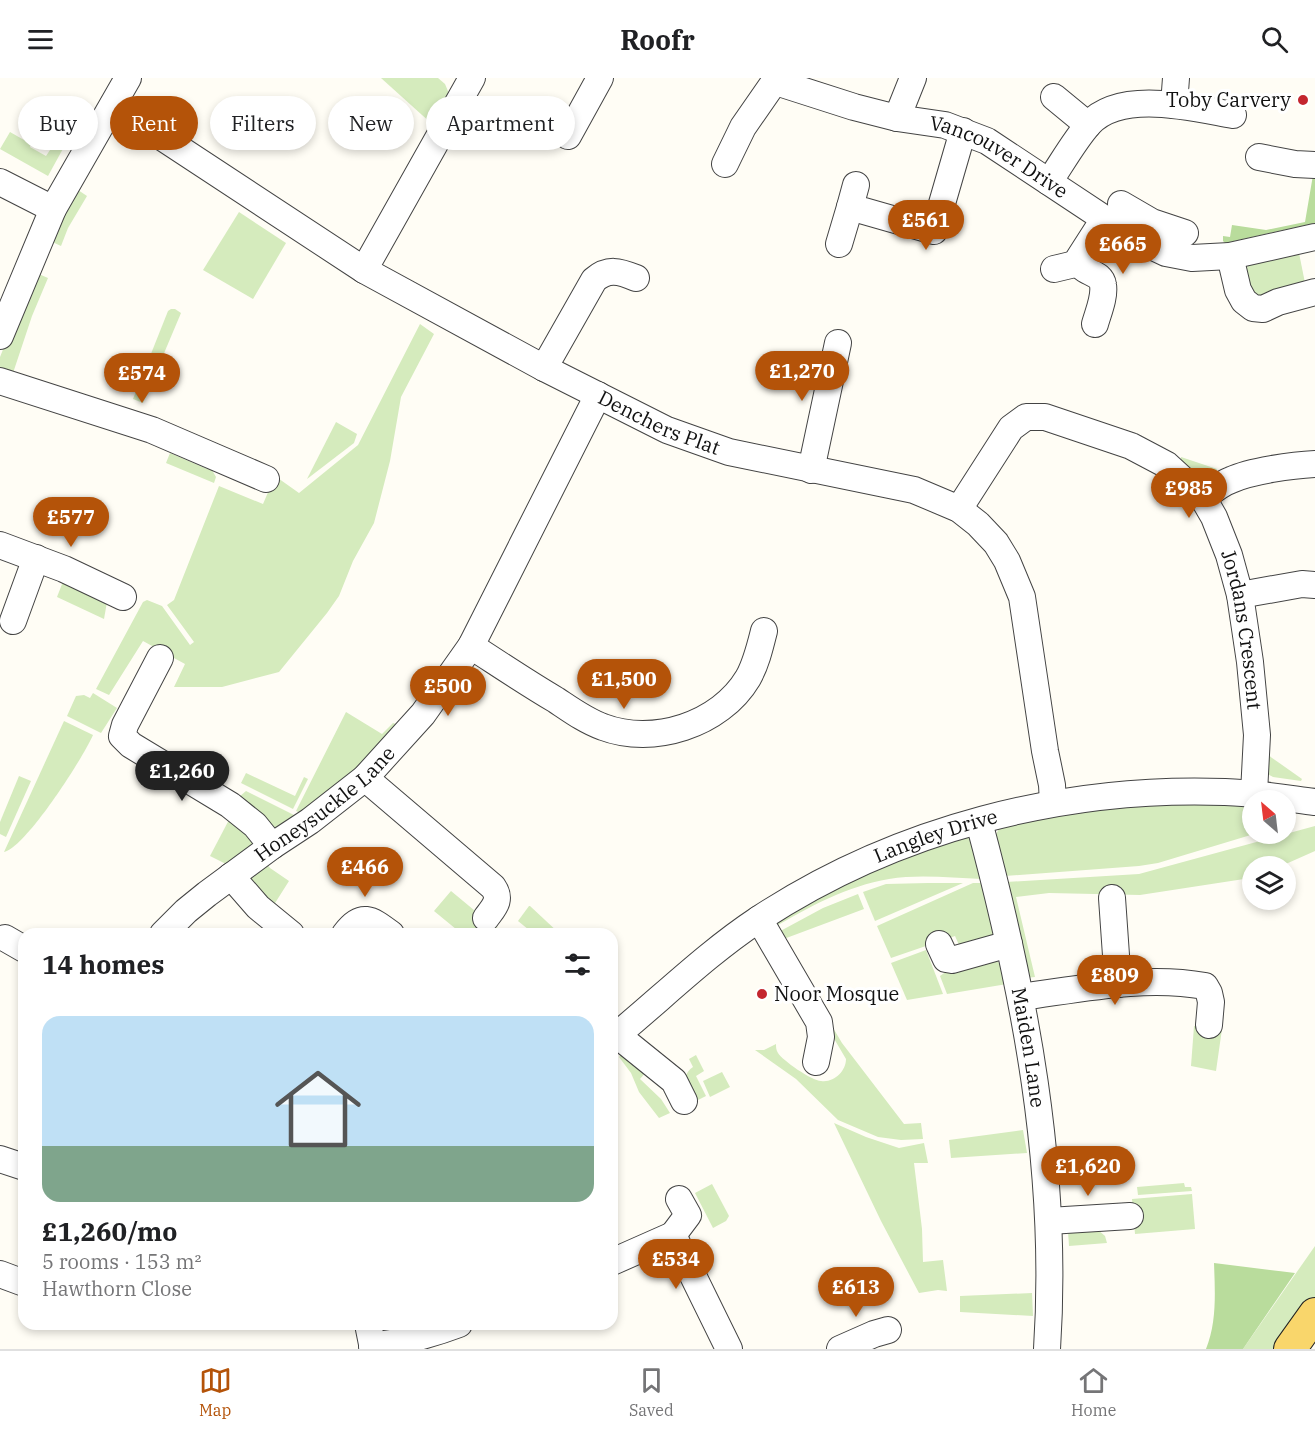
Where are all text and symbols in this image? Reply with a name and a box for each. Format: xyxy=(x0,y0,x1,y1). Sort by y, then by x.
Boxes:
text: Roofr xyxy=(620,22,695,57)
icon: menu xyxy=(24,23,57,56)
icon: search xyxy=(1258,23,1291,56)
place label: Toby Carvery xyxy=(1166,86,1291,113)
marker: Toby Carvery xyxy=(1296,93,1310,107)
chip: Buy xyxy=(18,96,98,150)
chip: Rent xyxy=(110,96,198,150)
chip: Filters xyxy=(210,96,316,150)
chip: New xyxy=(328,96,414,150)
chip: Apartment xyxy=(426,96,575,150)
street label: Vancouver Drive xyxy=(928,109,1074,204)
pin: £561 xyxy=(890,200,962,251)
text: £561 xyxy=(902,206,950,233)
pin: £665 xyxy=(1087,224,1159,275)
text: £665 xyxy=(1099,230,1147,257)
pin: £1,270 xyxy=(753,351,851,402)
pin: £574 xyxy=(106,353,178,404)
text: £1,270 xyxy=(769,357,835,384)
text: £574 xyxy=(118,359,166,386)
street label: Denchers Plat xyxy=(594,384,724,461)
pin: £985 xyxy=(1153,468,1225,519)
text: £985 xyxy=(1165,474,1213,501)
pin: £577 xyxy=(35,497,107,548)
text: £577 xyxy=(47,503,95,530)
street label: Jordans Crescent xyxy=(1215,545,1269,711)
pin: £1,500 xyxy=(575,659,673,710)
text: £1,500 xyxy=(591,665,657,692)
pin: £500 xyxy=(412,666,484,717)
text: £500 xyxy=(424,672,472,699)
street label: Honeysuckle Lane xyxy=(249,740,401,868)
pin: £1,260 xyxy=(133,751,231,802)
text: £1,260 xyxy=(149,757,215,784)
north arrow xyxy=(1242,790,1296,844)
map controls xyxy=(1242,790,1296,910)
street label: Langley Drive xyxy=(869,802,1000,869)
pin: £466 xyxy=(329,847,401,898)
text: £466 xyxy=(341,853,389,880)
button: layers xyxy=(1242,856,1296,910)
text: 14 homes xyxy=(42,947,164,981)
icon: filters xyxy=(561,948,594,981)
pin: £809 xyxy=(1079,955,1151,1006)
text: £809 xyxy=(1091,961,1139,988)
place label: Noor Mosque xyxy=(774,980,899,1007)
street label: Maiden Lane xyxy=(1006,985,1052,1109)
marker: Noor Mosque xyxy=(755,987,769,1001)
icon: home xyxy=(264,1055,372,1163)
pin: £1,620 xyxy=(1039,1146,1137,1197)
text: £1,620 xyxy=(1055,1152,1121,1179)
text: £1,260/mo xyxy=(42,1214,177,1248)
pin: £534 xyxy=(640,1239,712,1290)
text: £534 xyxy=(652,1245,700,1272)
text: 5 rooms · 153 m² xyxy=(42,1248,201,1275)
pin: £613 xyxy=(820,1267,892,1318)
text: £613 xyxy=(832,1273,880,1300)
text: Hawthorn Close xyxy=(42,1275,192,1302)
tab: Map xyxy=(199,1364,232,1420)
tab: Saved xyxy=(629,1364,674,1420)
tab: Home xyxy=(1071,1364,1116,1420)

